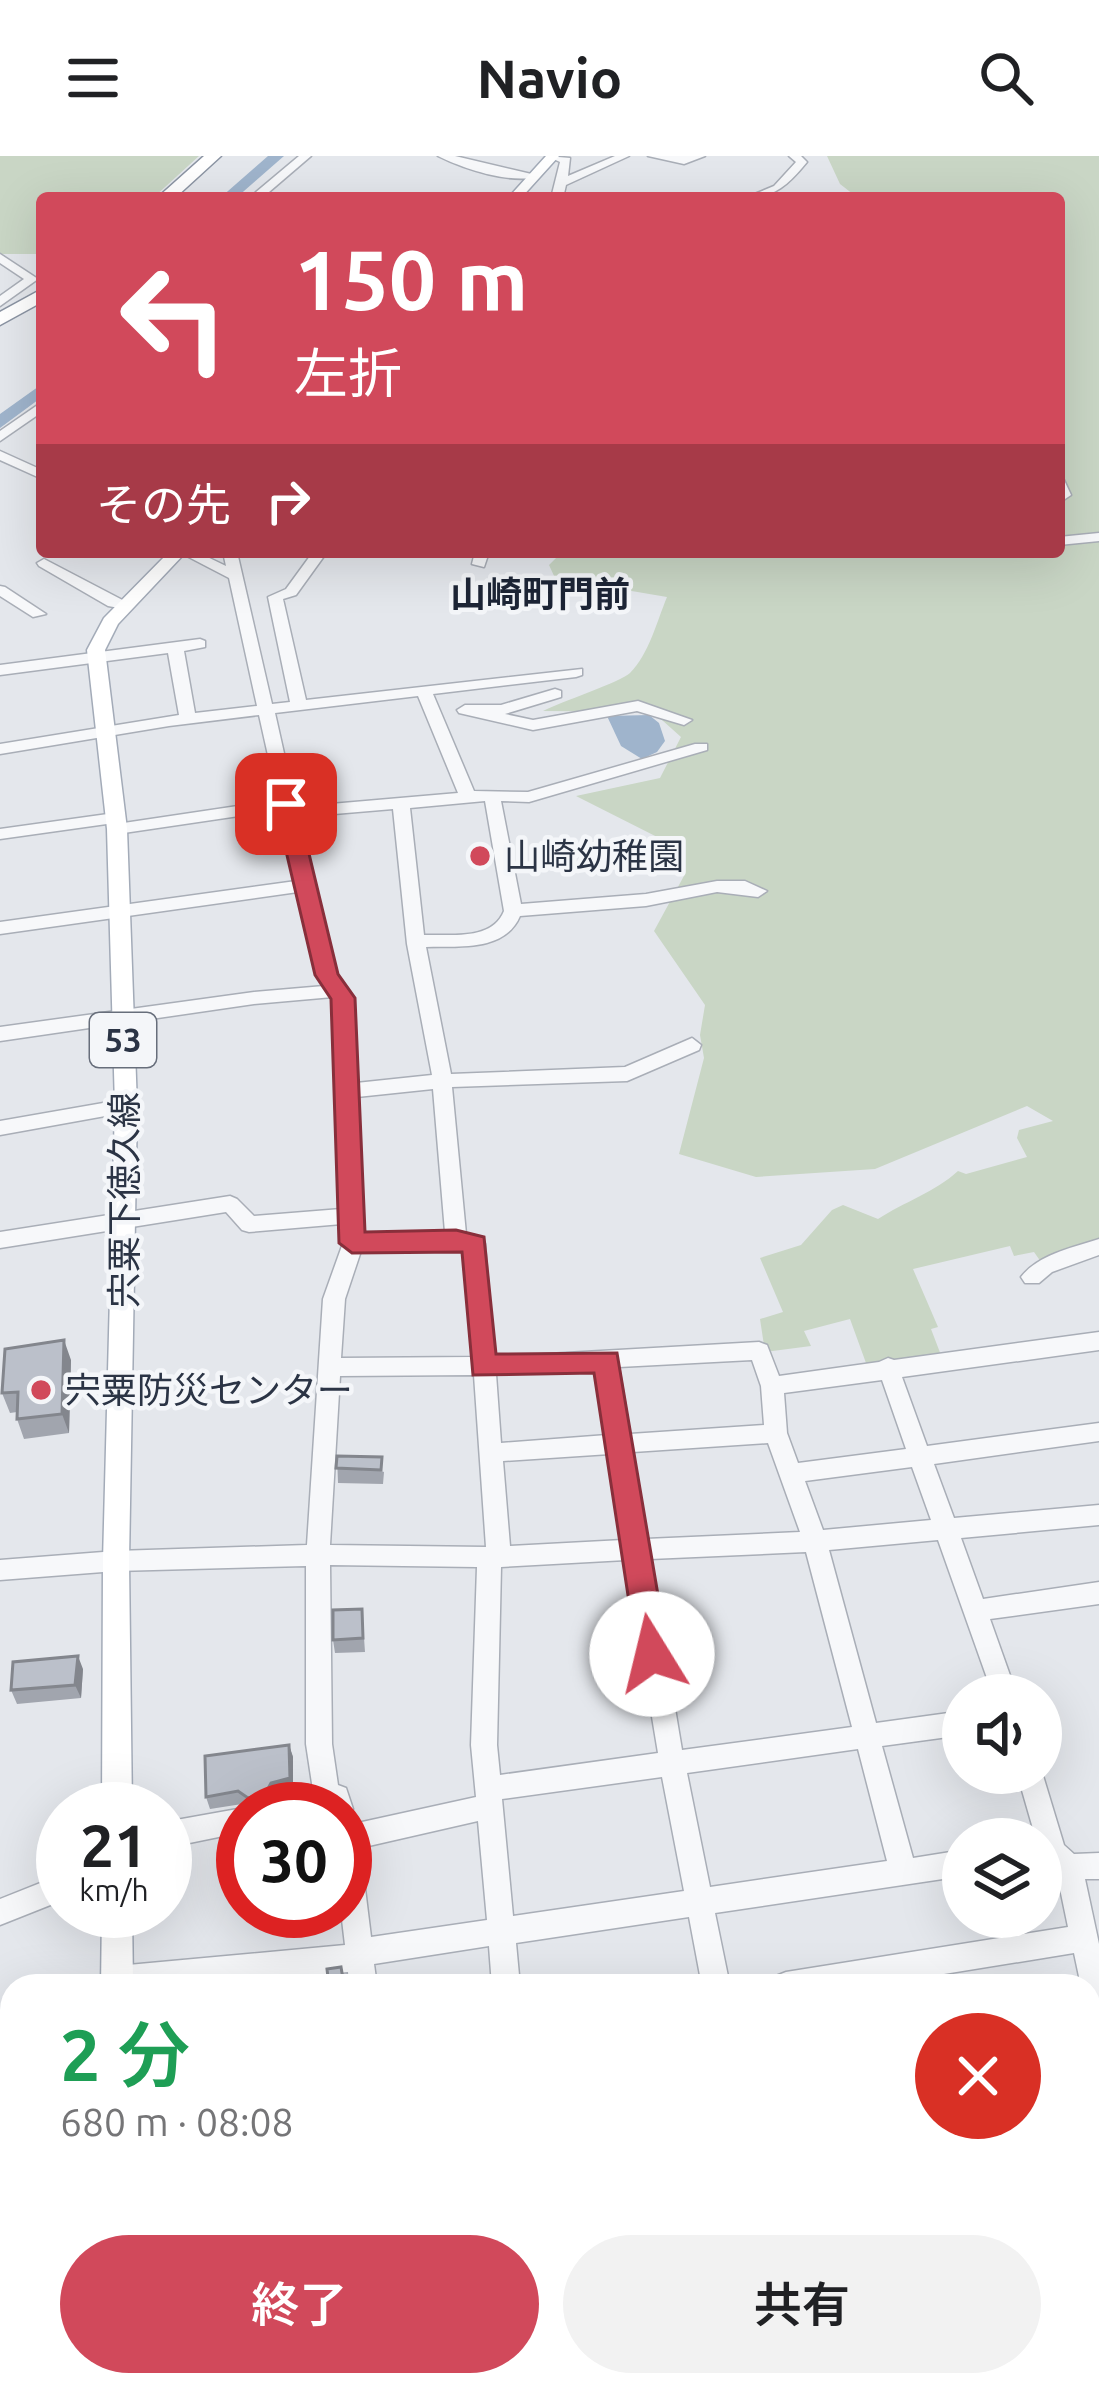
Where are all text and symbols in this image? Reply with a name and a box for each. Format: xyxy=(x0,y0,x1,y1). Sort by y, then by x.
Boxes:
icon: menu xyxy=(60,45,126,111)
icon: search xyxy=(973,45,1039,111)
text: Navio xyxy=(477,48,622,108)
text: 150 m xyxy=(294,232,528,326)
icon: left xyxy=(96,240,252,396)
text: 左折 xyxy=(294,343,402,403)
icon: right xyxy=(255,468,321,534)
text: その先 xyxy=(96,479,231,530)
district label: 山崎町門前 xyxy=(450,573,630,614)
pin xyxy=(235,753,337,855)
icon: arrive xyxy=(253,771,319,837)
place label: 山崎幼稚園 xyxy=(504,835,684,876)
marker: 山崎幼稚園 xyxy=(467,843,493,869)
road number: 53 xyxy=(90,1013,156,1067)
street label: 宍粟下徳久線 xyxy=(103,1092,144,1308)
place label: 宍粟防災センター xyxy=(65,1369,353,1410)
marker: 宍粟防災センター xyxy=(28,1377,54,1403)
position arrow xyxy=(589,1591,715,1717)
map controls xyxy=(942,1674,1062,1938)
button: sound xyxy=(942,1674,1062,1794)
speed limit sign: 30 xyxy=(216,1782,372,1938)
text: 21 xyxy=(80,1811,148,1878)
button: layers xyxy=(942,1818,1062,1938)
text: km/h xyxy=(79,1873,149,1907)
button: close xyxy=(915,2013,1041,2139)
text: 2 分 xyxy=(60,2014,190,2095)
text: 680 m · 08:08 xyxy=(60,2100,294,2143)
button: 終了 xyxy=(60,2235,539,2373)
button: 共有 xyxy=(563,2235,1041,2373)

